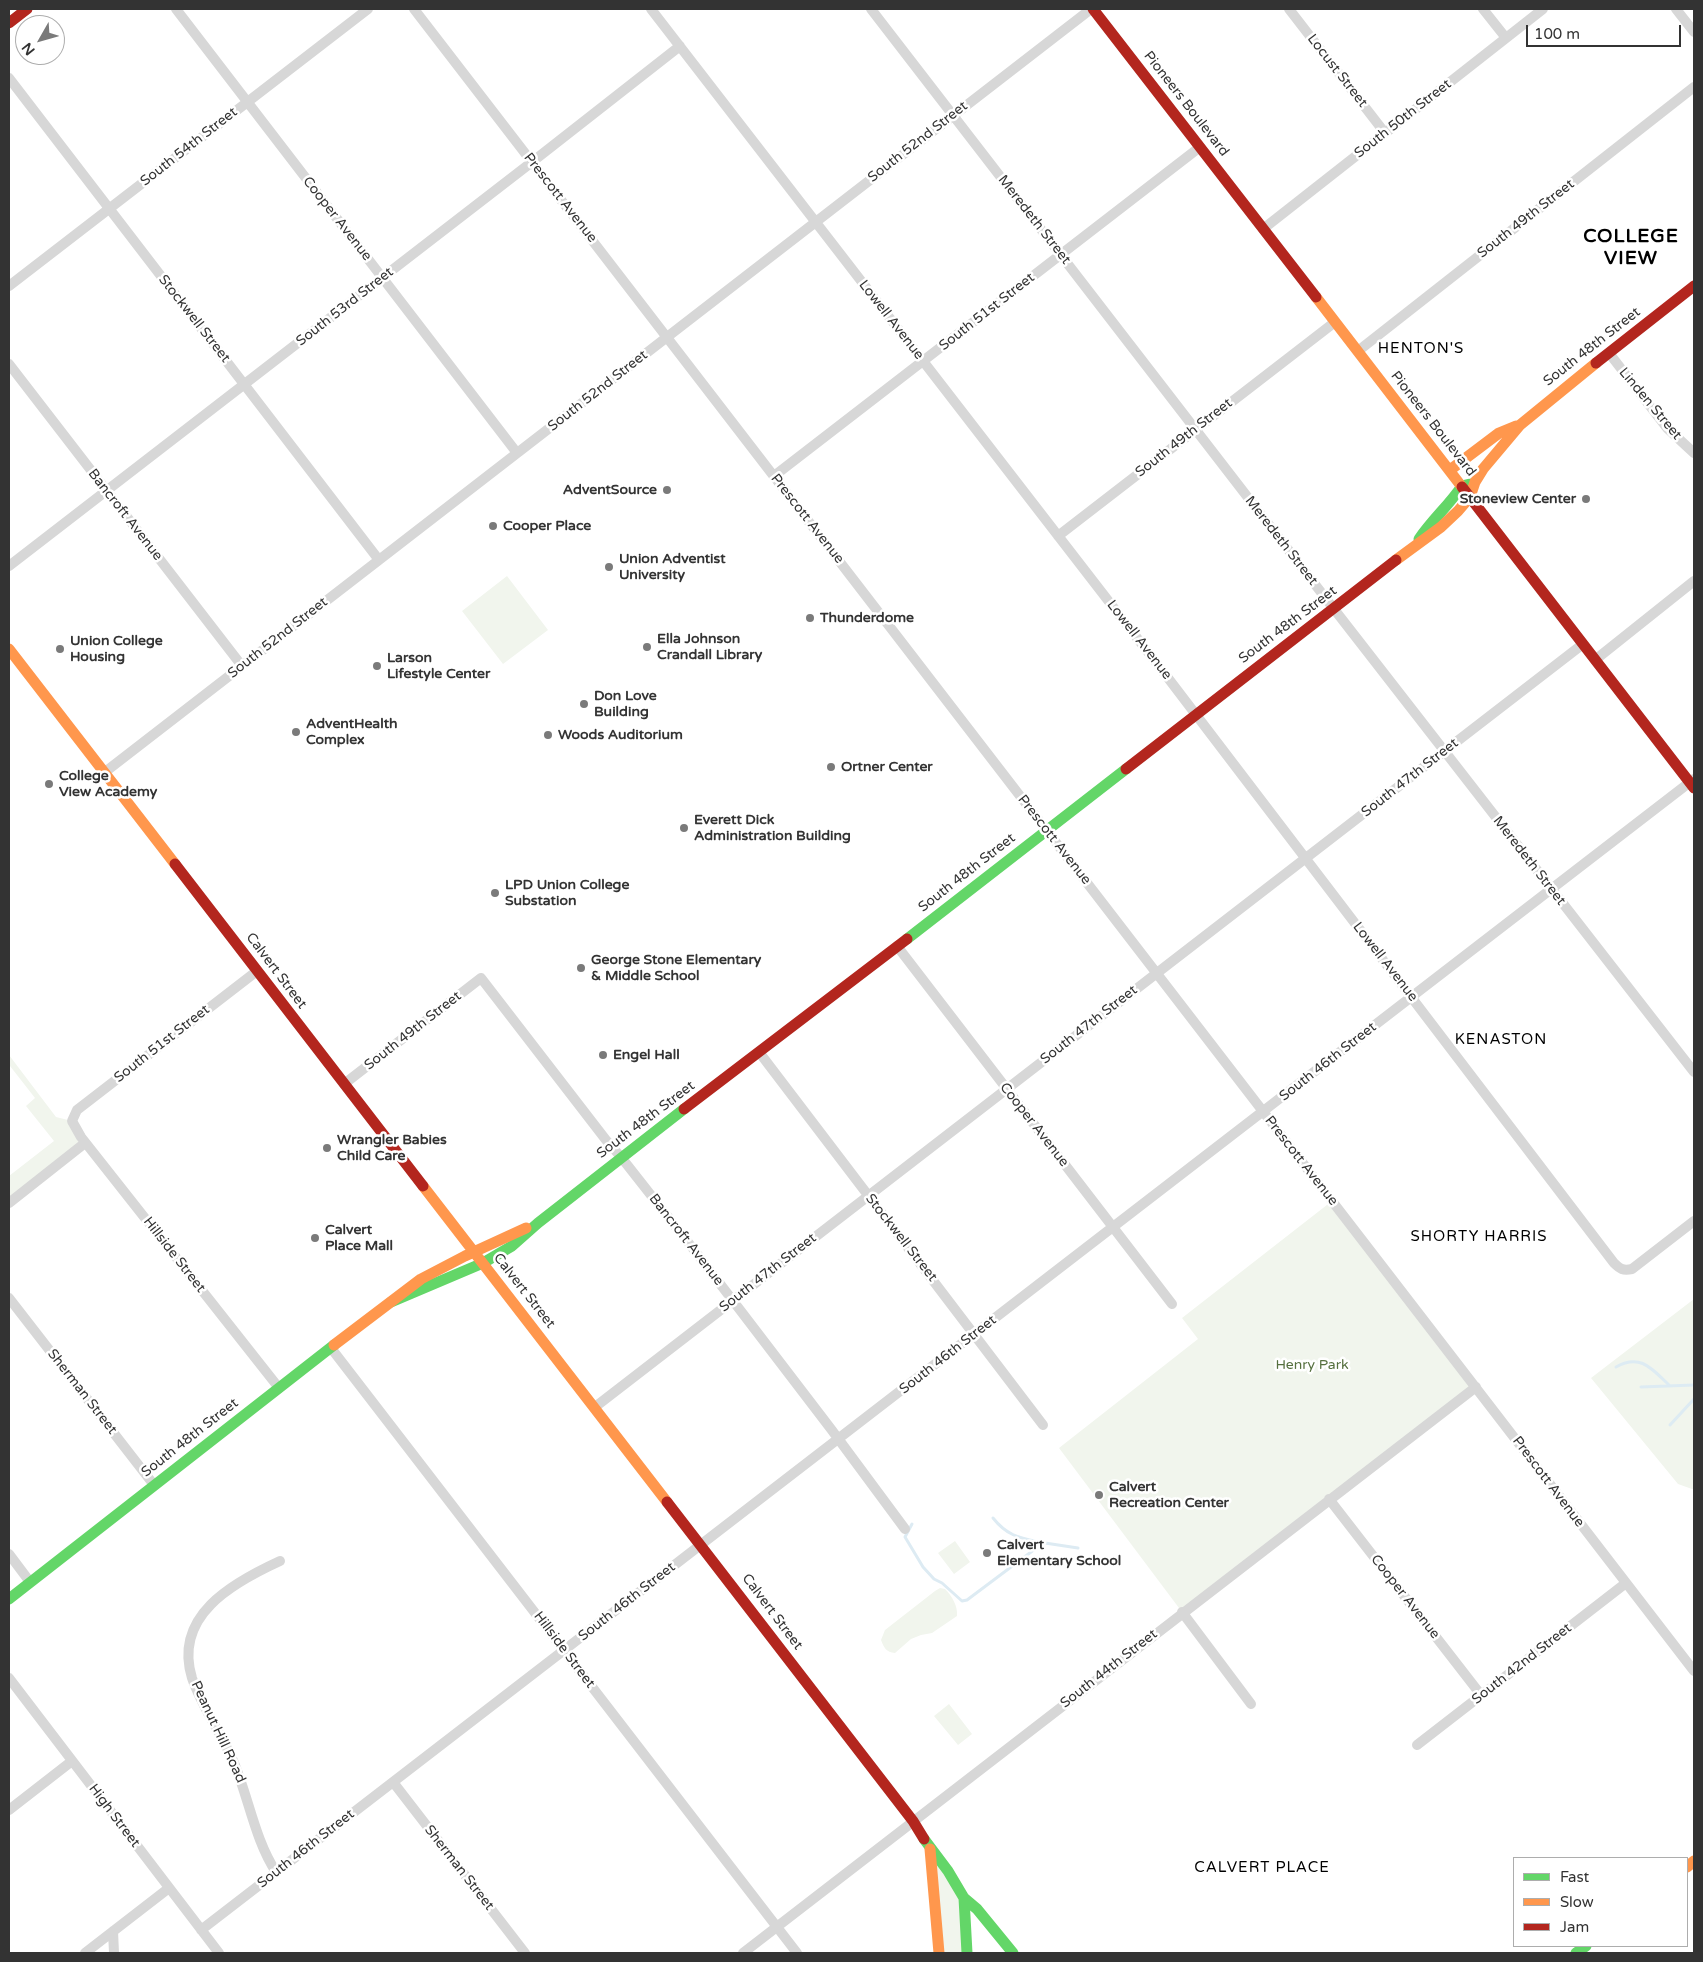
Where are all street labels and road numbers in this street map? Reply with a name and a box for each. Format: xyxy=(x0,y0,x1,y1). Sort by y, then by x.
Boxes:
street label: Locust Street xyxy=(1303,31,1371,111)
street label: Pioneers Boulevard xyxy=(1140,48,1232,160)
street label: South 50th Street xyxy=(1351,76,1455,162)
street label: South 52nd Street xyxy=(865,98,971,186)
street label: South 54th Street xyxy=(137,104,241,190)
street label: Prescott Avenue xyxy=(520,150,600,246)
street label: Meredeth Street xyxy=(994,172,1074,268)
street label: Cooper Avenue xyxy=(299,173,375,265)
street label: South 49th Street xyxy=(1474,176,1578,262)
street label: South 53rd Street xyxy=(293,264,397,350)
street label: South 51st Street xyxy=(936,270,1038,354)
street label: Stockwell Street xyxy=(155,272,233,366)
street label: Lowell Avenue xyxy=(855,277,927,363)
street label: South 48th Street xyxy=(1540,304,1644,390)
street label: South 52nd Street xyxy=(545,347,651,435)
street label: Linden Street xyxy=(1615,365,1685,443)
street label: Pioneers Boulevard xyxy=(1387,368,1479,480)
street label: South 49th Street xyxy=(1132,395,1236,481)
street label: Bancroft Avenue xyxy=(84,466,166,564)
street label: Prescott Avenue xyxy=(767,471,847,567)
street label: Meredeth Street xyxy=(1241,493,1321,589)
street label: South 48th Street xyxy=(1236,583,1340,667)
street label: South 52nd Street xyxy=(225,594,331,682)
street label: Lowell Avenue xyxy=(1103,597,1175,683)
street label: South 47th Street xyxy=(1358,735,1462,821)
street label: Prescott Avenue xyxy=(1014,792,1094,888)
street label: Meredeth Street xyxy=(1489,813,1569,909)
street label: South 48th Street xyxy=(915,830,1019,916)
street label: Lowell Avenue xyxy=(1349,919,1421,1005)
street label: Calvert Street xyxy=(242,930,310,1012)
street label: South 47th Street xyxy=(1037,982,1141,1068)
street label: South 49th Street xyxy=(361,988,465,1074)
street label: South 51st Street xyxy=(111,1002,213,1086)
street label: South 46th Street xyxy=(1276,1019,1380,1105)
street label: South 48th Street xyxy=(594,1078,698,1162)
street label: Cooper Avenue xyxy=(996,1079,1072,1171)
street label: Prescott Avenue xyxy=(1261,1113,1341,1209)
street label: Bancroft Avenue xyxy=(645,1191,727,1289)
street label: Stockwell Street xyxy=(862,1191,940,1285)
street label: Hillside Street xyxy=(139,1214,209,1296)
street label: South 47th Street xyxy=(716,1230,820,1316)
street label: Calvert Street xyxy=(489,1250,559,1332)
street label: South 46th Street xyxy=(896,1312,1000,1398)
street label: Sherman Street xyxy=(44,1346,120,1438)
street label: South 48th Street xyxy=(138,1395,242,1481)
street label: Prescott Avenue xyxy=(1508,1433,1588,1531)
street label: Cooper Avenue xyxy=(1367,1551,1443,1643)
street label: South 46th Street xyxy=(575,1559,679,1645)
street label: Calvert Street xyxy=(738,1571,806,1653)
street label: Hillside Street xyxy=(530,1608,598,1692)
street label: South 42nd Street xyxy=(1469,1620,1575,1708)
street label: South 44th Street xyxy=(1057,1626,1161,1712)
street label: Peanut Hill Road xyxy=(187,1678,249,1786)
street label: High Street xyxy=(85,1781,143,1851)
street label: South 46th Street xyxy=(254,1806,358,1892)
street label: Sherman Street xyxy=(421,1822,497,1914)

